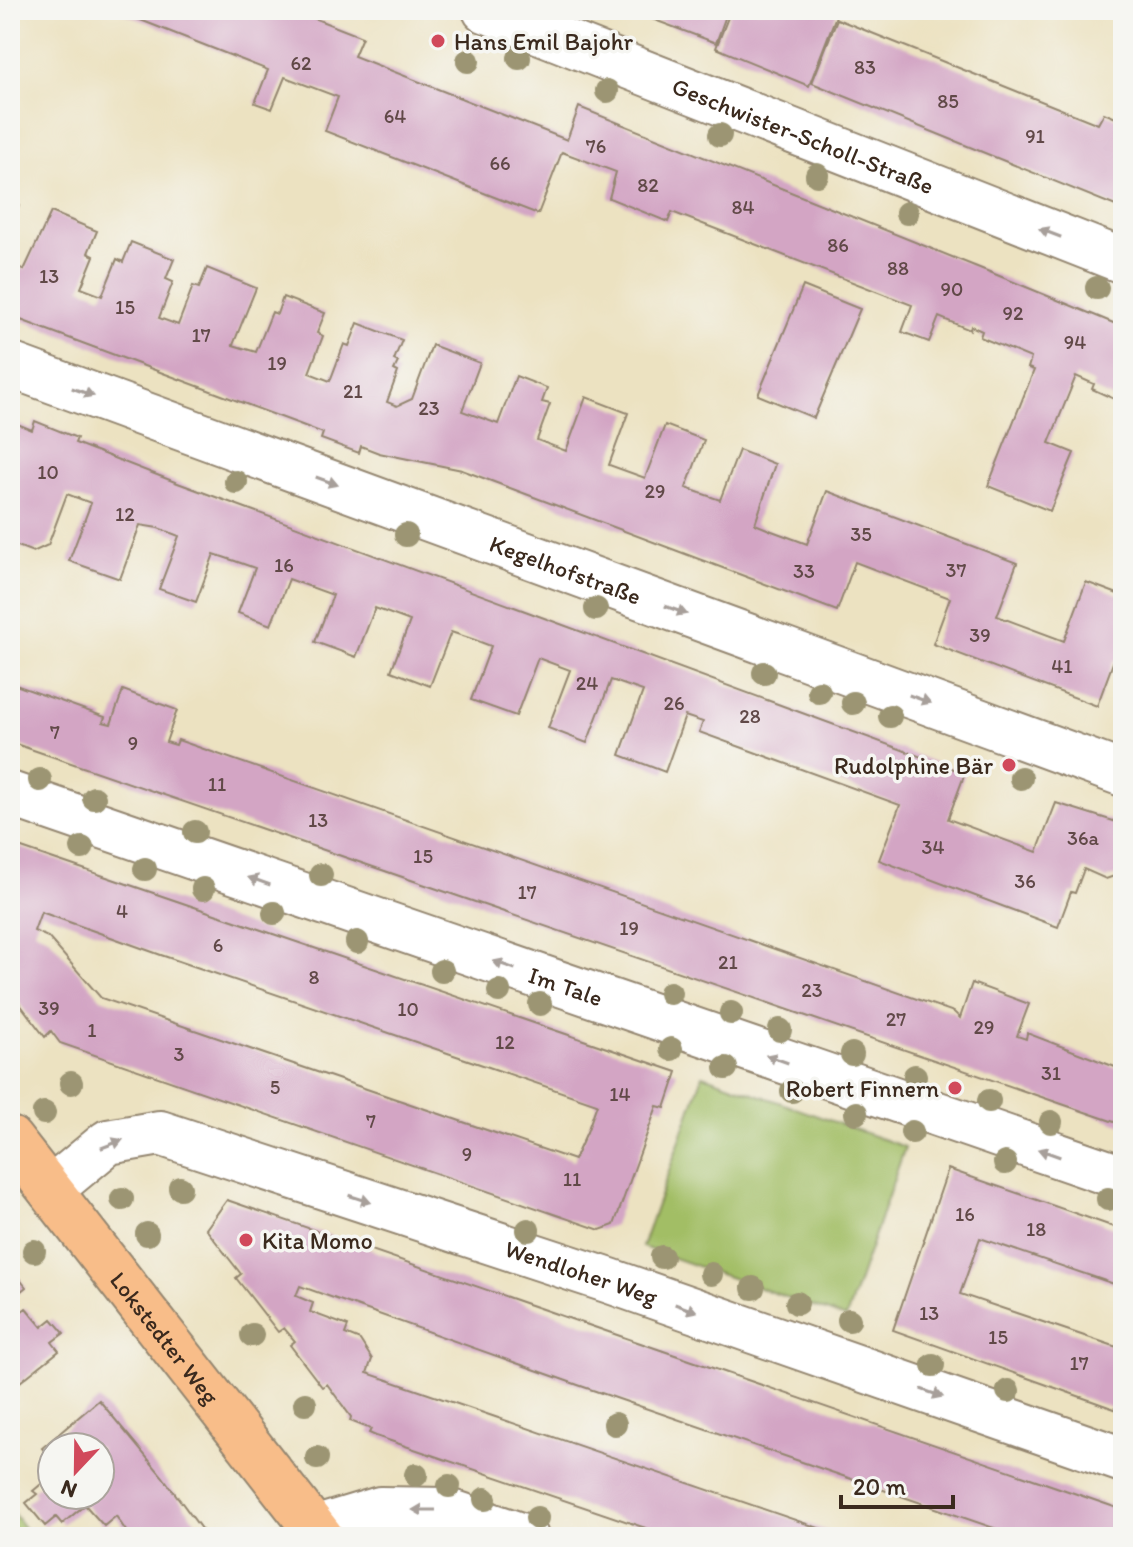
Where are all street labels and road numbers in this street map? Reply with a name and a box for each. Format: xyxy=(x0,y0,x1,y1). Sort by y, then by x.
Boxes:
street label: Geschwister-Scholl-Straße xyxy=(668,71,938,200)
street label: Kegelhofstraße xyxy=(486,528,645,610)
street label: Im Tale xyxy=(525,960,607,1012)
street label: Wendloher Weg xyxy=(502,1233,662,1311)
street label: Lokstedter Weg xyxy=(104,1266,226,1410)

